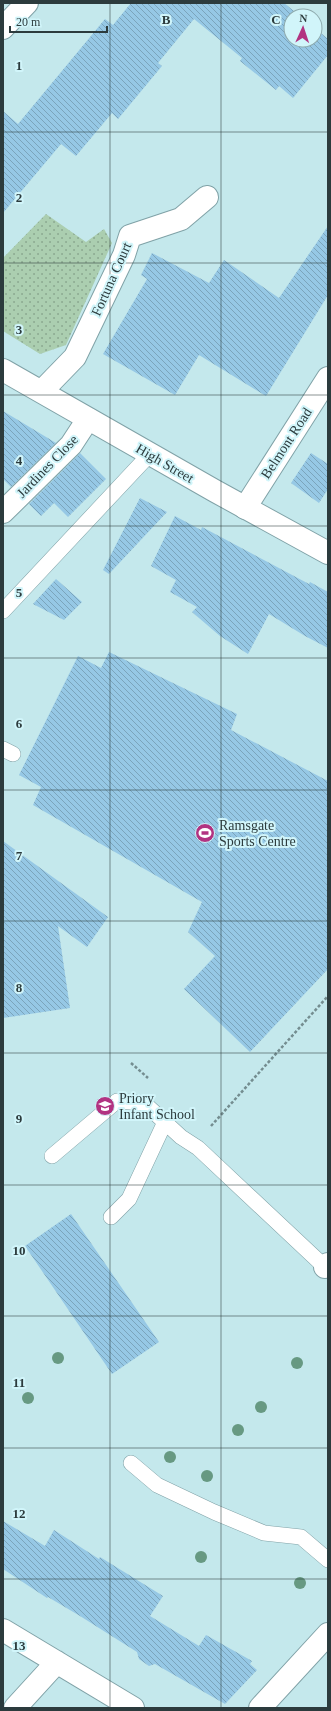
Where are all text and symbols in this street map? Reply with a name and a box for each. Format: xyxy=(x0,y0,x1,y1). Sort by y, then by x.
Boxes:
scale bar xyxy=(10,8,107,34)
north arrow xyxy=(283,8,323,48)
text: B xyxy=(162,12,171,27)
text: C xyxy=(271,12,281,27)
text: N xyxy=(299,12,308,24)
text: 20 m xyxy=(16,15,41,29)
text: 1 xyxy=(16,58,22,73)
text: 2 xyxy=(16,190,22,205)
street label: Fortuna Court xyxy=(89,240,134,318)
text: 3 xyxy=(16,322,23,337)
street label: Belmont Road xyxy=(258,405,315,481)
street label: Jardines Close xyxy=(14,432,81,501)
street label: High Street xyxy=(133,441,196,486)
text: 4 xyxy=(16,453,23,468)
text: 5 xyxy=(16,585,23,600)
text: 6 xyxy=(16,716,23,731)
place label: Ramsgate Sports Centre xyxy=(219,818,296,849)
sports icon: Ramsgate Sports Centre xyxy=(194,822,216,844)
text: 7 xyxy=(16,848,23,863)
text: 8 xyxy=(16,980,23,995)
place label: Priory Infant School xyxy=(119,1091,195,1122)
school or university icon: Priory Infant School xyxy=(94,1095,116,1117)
text: 9 xyxy=(16,1111,23,1126)
text: 10 xyxy=(13,1243,26,1258)
text: 11 xyxy=(13,1375,25,1390)
text: 12 xyxy=(13,1506,26,1521)
text: 13 xyxy=(13,1638,26,1653)

